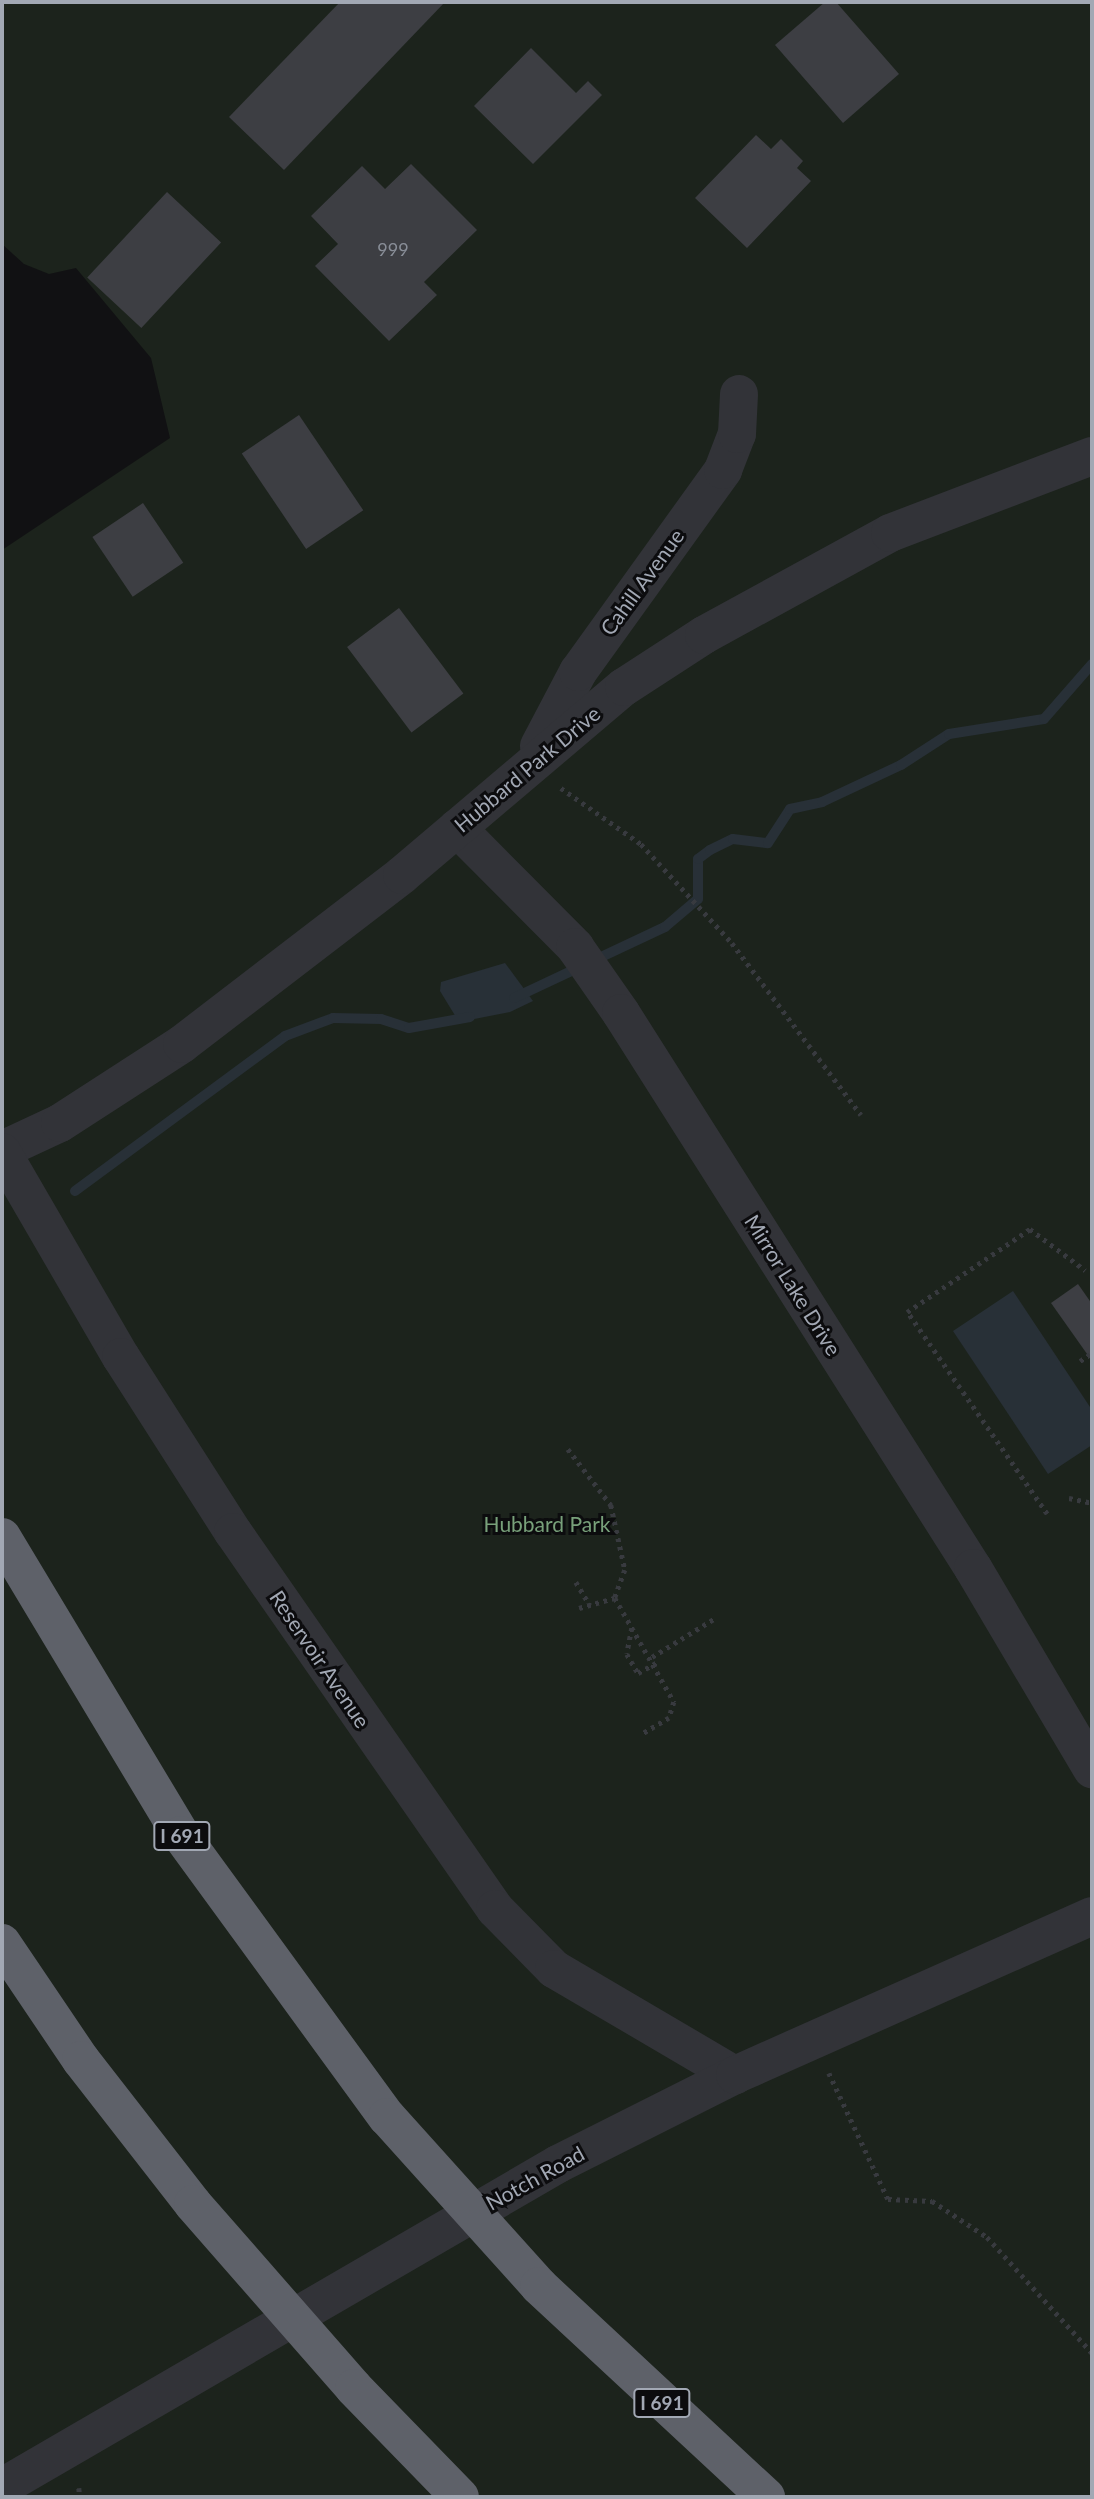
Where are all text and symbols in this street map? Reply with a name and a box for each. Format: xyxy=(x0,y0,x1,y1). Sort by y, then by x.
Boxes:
house number: 999 xyxy=(377,238,409,260)
street label: Cahill Avenue xyxy=(595,524,689,640)
street label: Hubbard Park Drive xyxy=(449,701,605,837)
street label: Mirror Lake Drive xyxy=(739,1210,847,1360)
park label: Hubbard Park xyxy=(484,1511,610,1537)
street label: Reservoir Avenue xyxy=(264,1585,376,1733)
road number: I 691 xyxy=(152,1820,212,1852)
street label: Notch Road xyxy=(481,2141,589,2215)
road number: I 691 xyxy=(632,2388,692,2418)

